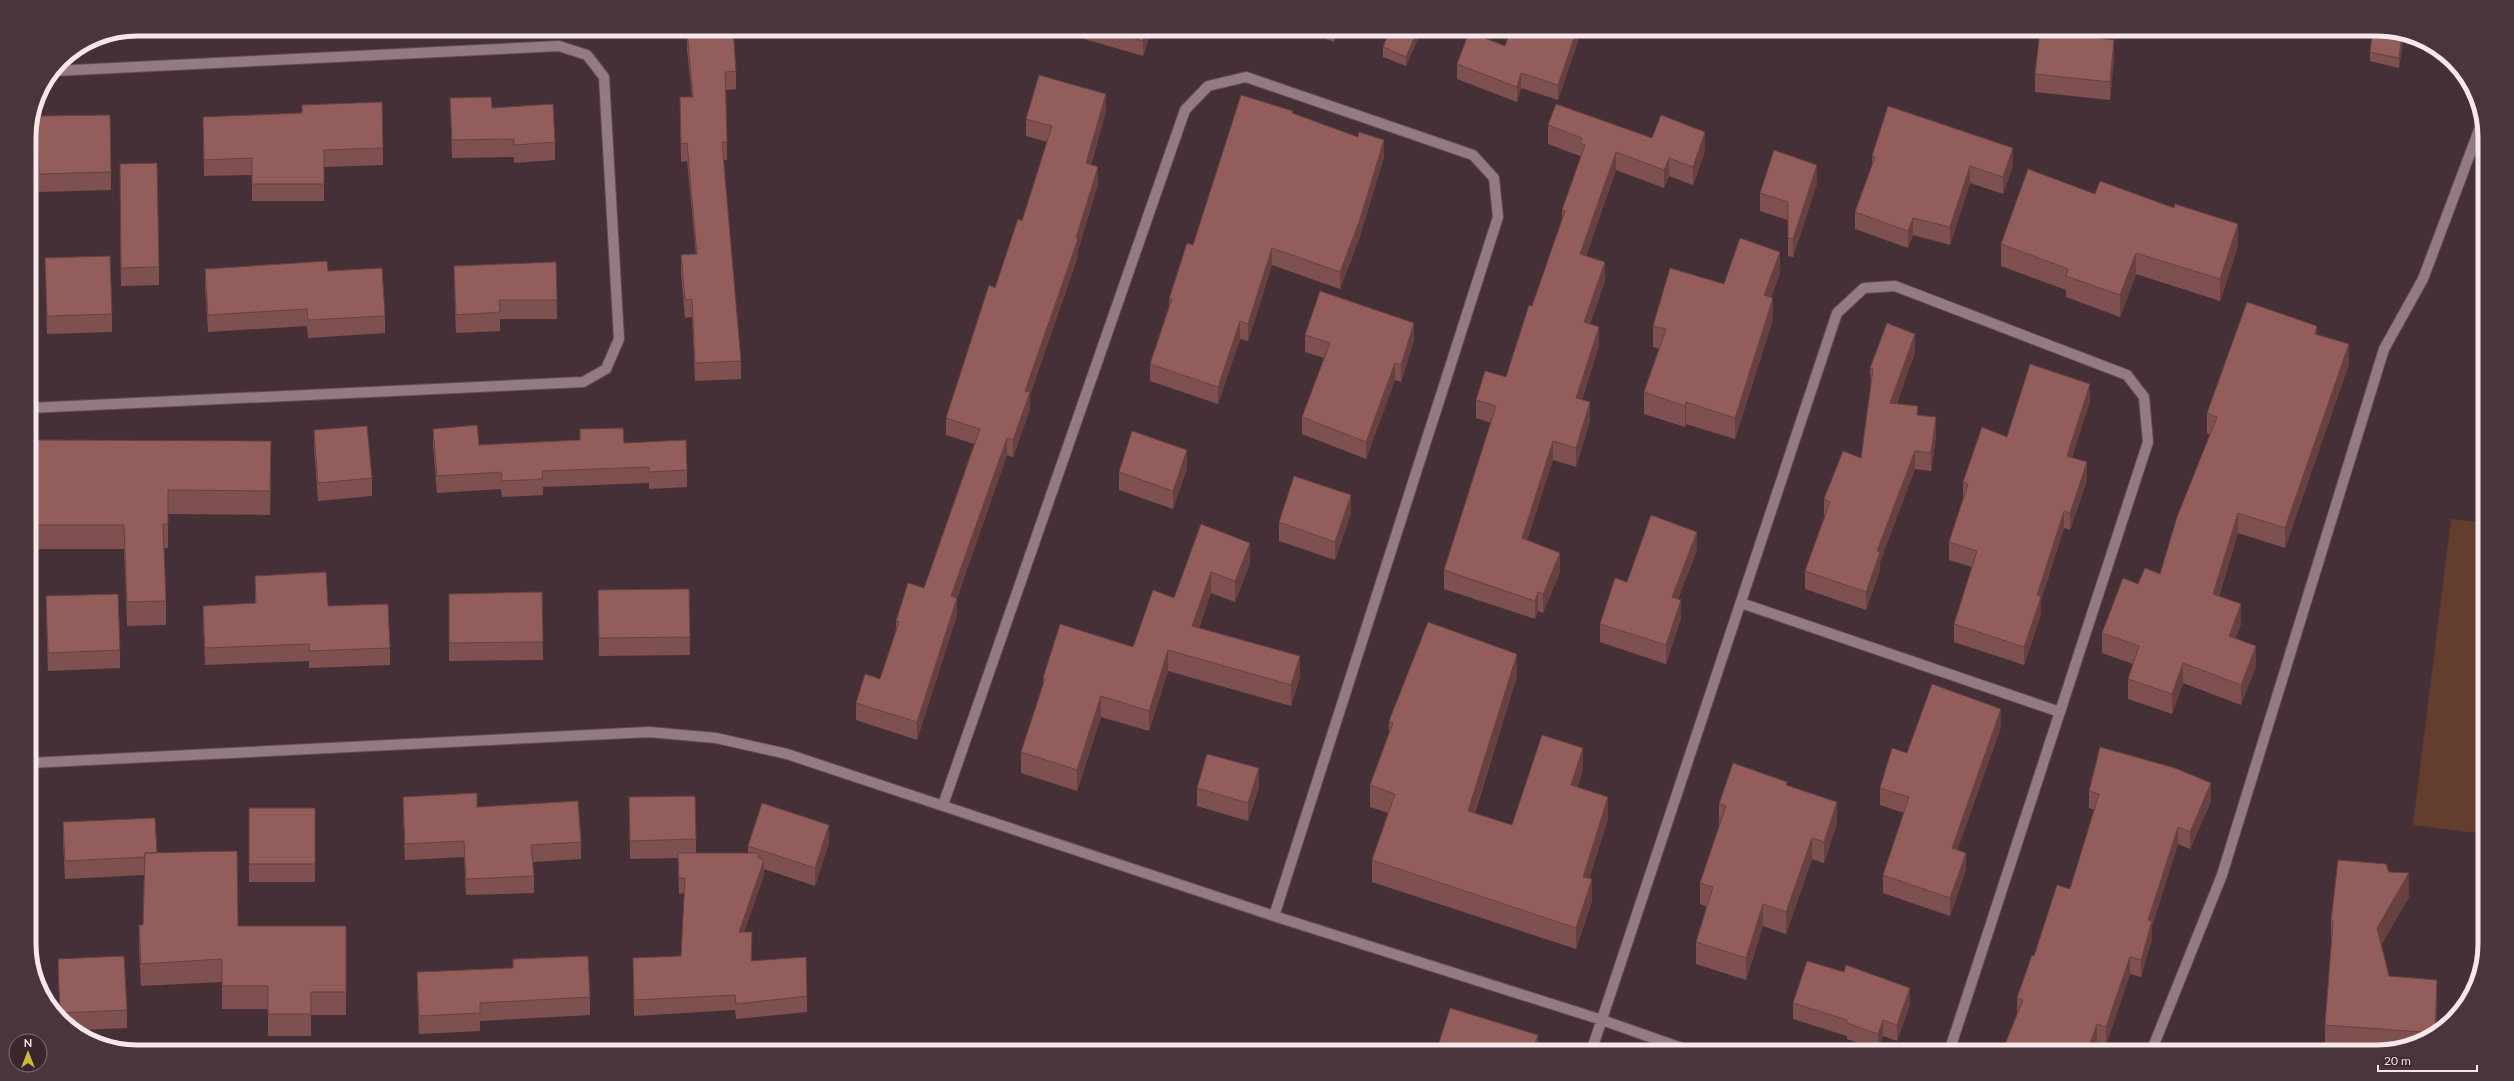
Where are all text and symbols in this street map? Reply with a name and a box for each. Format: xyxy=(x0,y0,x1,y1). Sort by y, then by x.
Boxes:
north arrow xyxy=(8,1033,48,1073)
text: N xyxy=(24,1036,32,1049)
scale bar xyxy=(2378,1047,2477,1073)
text: 20 m xyxy=(2384,1053,2411,1068)

